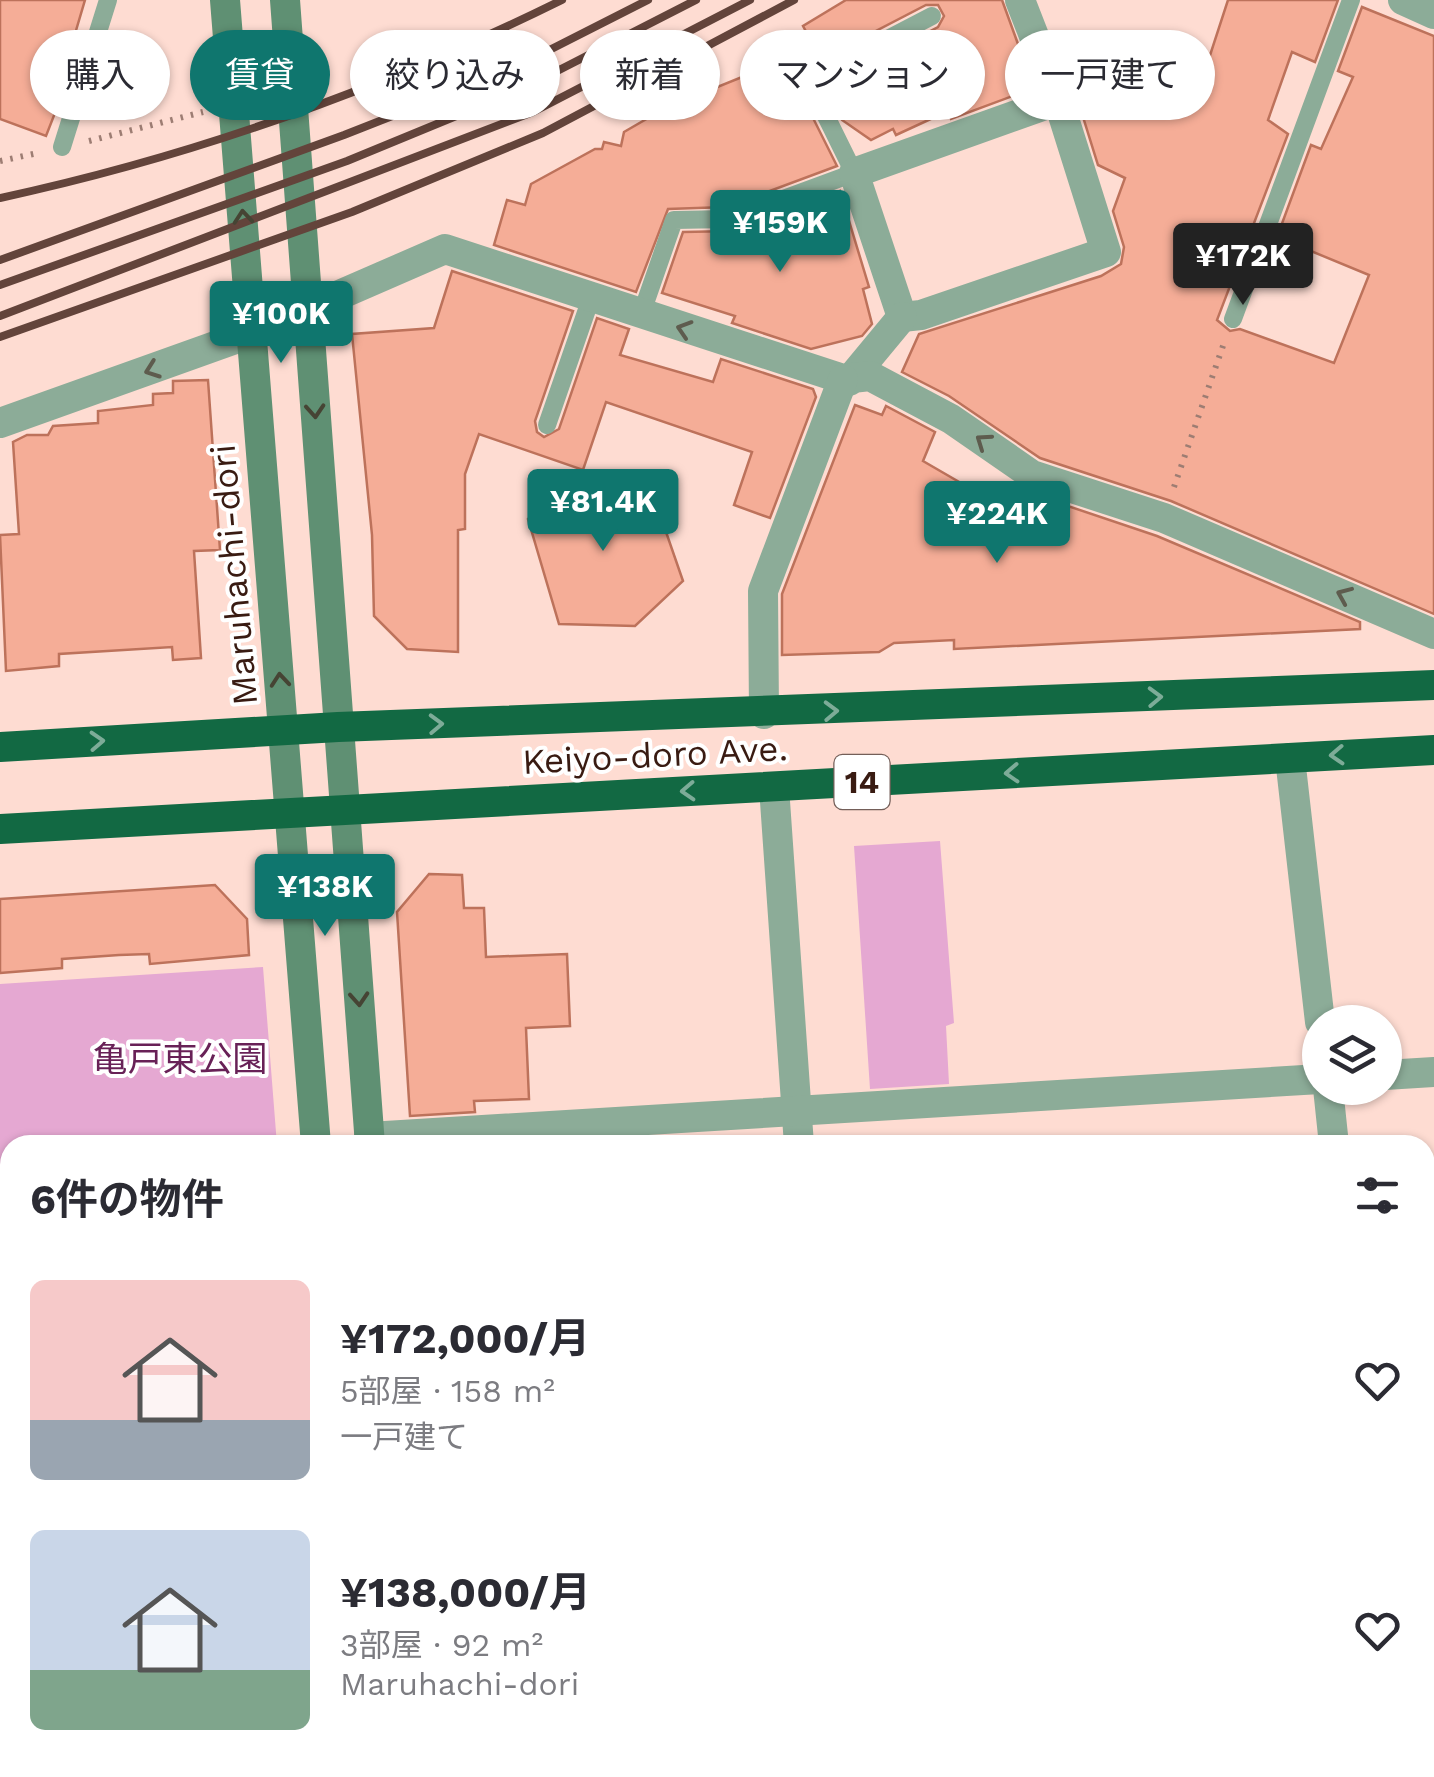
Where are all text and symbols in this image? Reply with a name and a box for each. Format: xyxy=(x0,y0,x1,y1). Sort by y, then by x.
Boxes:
chip: 購入 xyxy=(30,30,170,120)
chip: 賃貸 xyxy=(190,30,330,120)
chip: 絞り込み xyxy=(350,30,560,120)
chip: 新着 xyxy=(580,30,720,120)
chip: マンション xyxy=(740,30,985,120)
chip: 一戸建て xyxy=(1005,30,1215,120)
pin: ¥159K xyxy=(710,190,850,275)
text: ¥159K xyxy=(732,203,828,241)
one-way arrow xyxy=(232,208,254,224)
pin: ¥172K xyxy=(1173,223,1313,308)
text: ¥172K xyxy=(1195,236,1291,274)
pin: ¥100K xyxy=(211,281,351,366)
text: ¥100K xyxy=(232,294,330,332)
one-way arrow xyxy=(676,320,693,340)
one-way arrow xyxy=(144,358,161,379)
one-way arrow xyxy=(303,404,325,420)
one-way arrow xyxy=(975,435,994,453)
street label: Maruhachi-dori xyxy=(202,443,266,707)
pin: ¥81.4K xyxy=(522,469,684,554)
pin: ¥224K xyxy=(927,481,1067,566)
text: ¥81.4K xyxy=(549,482,657,520)
text: ¥224K xyxy=(946,494,1048,532)
one-way arrow xyxy=(1336,587,1354,607)
one-way arrow xyxy=(270,672,292,688)
one-way arrow xyxy=(1148,687,1164,708)
one-way arrow xyxy=(823,701,839,722)
one-way arrow xyxy=(428,713,444,734)
street label: Keiyo-doro Ave. xyxy=(521,727,789,783)
one-way arrow xyxy=(90,731,106,752)
one-way arrow xyxy=(1328,744,1344,765)
road number: 14 xyxy=(834,755,890,809)
one-way arrow xyxy=(1004,762,1020,783)
one-way arrow xyxy=(679,780,695,801)
pin: ¥138K xyxy=(255,854,395,939)
text: ¥138K xyxy=(277,867,373,905)
one-way arrow xyxy=(348,991,369,1007)
map controls xyxy=(1302,1005,1402,1105)
button: layers xyxy=(1302,1005,1402,1105)
park label: 亀戸東公園 xyxy=(92,1038,268,1080)
icon: filters xyxy=(1350,1168,1405,1223)
text: 6件の物件 xyxy=(30,1175,224,1224)
text: ¥172,000/月 xyxy=(340,1314,590,1363)
icon: home xyxy=(110,1320,230,1440)
icon: heart xyxy=(1350,1353,1405,1408)
text: 5部屋 · 158 m² xyxy=(340,1372,555,1410)
text: 一戸建て xyxy=(340,1418,468,1456)
text: ¥138,000/月 xyxy=(340,1568,591,1617)
icon: home xyxy=(110,1570,230,1690)
icon: heart xyxy=(1350,1603,1405,1658)
text: 3部屋 · 92 m² xyxy=(340,1626,543,1664)
text: Maruhachi-dori xyxy=(340,1665,579,1703)

